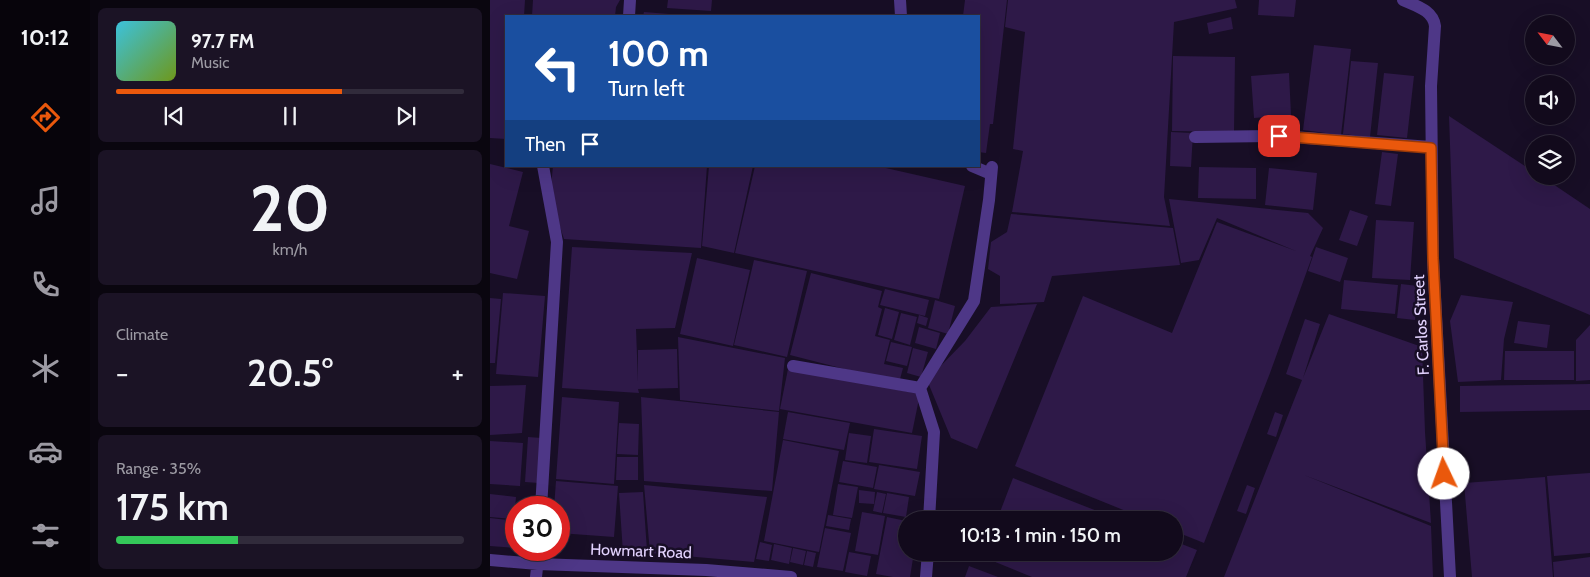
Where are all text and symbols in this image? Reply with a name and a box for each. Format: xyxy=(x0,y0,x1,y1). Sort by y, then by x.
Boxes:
north arrow xyxy=(1525,15,1575,65)
map controls xyxy=(1525,15,1575,185)
text: 10:12 xyxy=(21,24,69,51)
text: 97.7 FM xyxy=(191,30,254,53)
text: 100 m xyxy=(608,32,709,75)
icon: left xyxy=(525,35,590,100)
text: Music xyxy=(191,53,229,72)
text: Turn left xyxy=(608,75,685,102)
button: sound xyxy=(1525,75,1575,125)
icon: directions xyxy=(28,100,63,135)
icon: previous xyxy=(160,102,188,130)
icon: pause xyxy=(276,102,304,130)
icon: next xyxy=(392,102,420,130)
pin xyxy=(1258,115,1300,157)
icon: arrive xyxy=(1265,122,1293,150)
icon: arrive xyxy=(576,130,604,158)
text: Then xyxy=(525,133,566,156)
button: layers xyxy=(1525,135,1575,185)
text: 20 xyxy=(250,168,330,247)
icon: music xyxy=(28,183,63,218)
text: km/h xyxy=(272,240,308,259)
icon: phone xyxy=(28,267,63,302)
street label: F. Carlos Street xyxy=(1409,274,1433,376)
text: Climate xyxy=(116,325,168,344)
text: 20.5° xyxy=(247,349,333,396)
icon: climate xyxy=(28,351,63,386)
text: − xyxy=(116,356,128,390)
text: + xyxy=(452,356,464,390)
icon: car xyxy=(28,434,63,469)
position arrow xyxy=(1417,447,1469,499)
text: Range · 35% xyxy=(116,459,201,478)
text: 175 km xyxy=(116,483,229,530)
speed limit sign: 30 xyxy=(505,496,570,561)
icon: filters xyxy=(28,518,63,553)
text: 10:13 · 1 min · 150 m xyxy=(960,524,1121,547)
street label: Howmart Road xyxy=(590,540,692,562)

